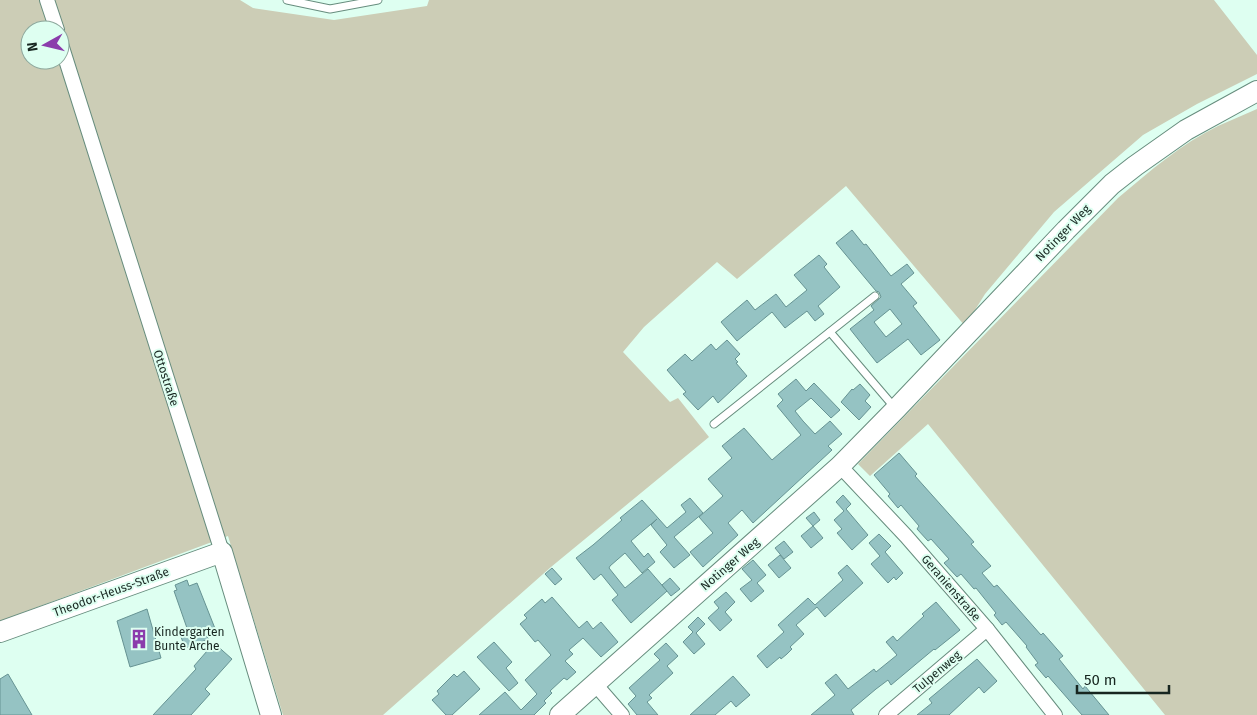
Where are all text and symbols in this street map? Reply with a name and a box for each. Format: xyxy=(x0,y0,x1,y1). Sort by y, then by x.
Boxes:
north arrow xyxy=(20,20,70,70)
text: N xyxy=(24,41,42,53)
street label: Notinger Weg xyxy=(1033,201,1094,264)
street label: Ottostraße xyxy=(150,348,182,408)
street label: Notinger Weg xyxy=(698,534,763,593)
street label: Geranienstraße xyxy=(918,552,984,624)
street label: Theodor-Heuss-Straße xyxy=(51,565,171,619)
place label: Kindergarten Bunte Arche xyxy=(154,625,225,653)
building icon: Kindergarten Bunte Arche xyxy=(128,628,150,650)
street label: Tulpenweg xyxy=(910,647,964,696)
scale bar xyxy=(1077,662,1170,694)
text: 50 m xyxy=(1084,671,1117,689)

